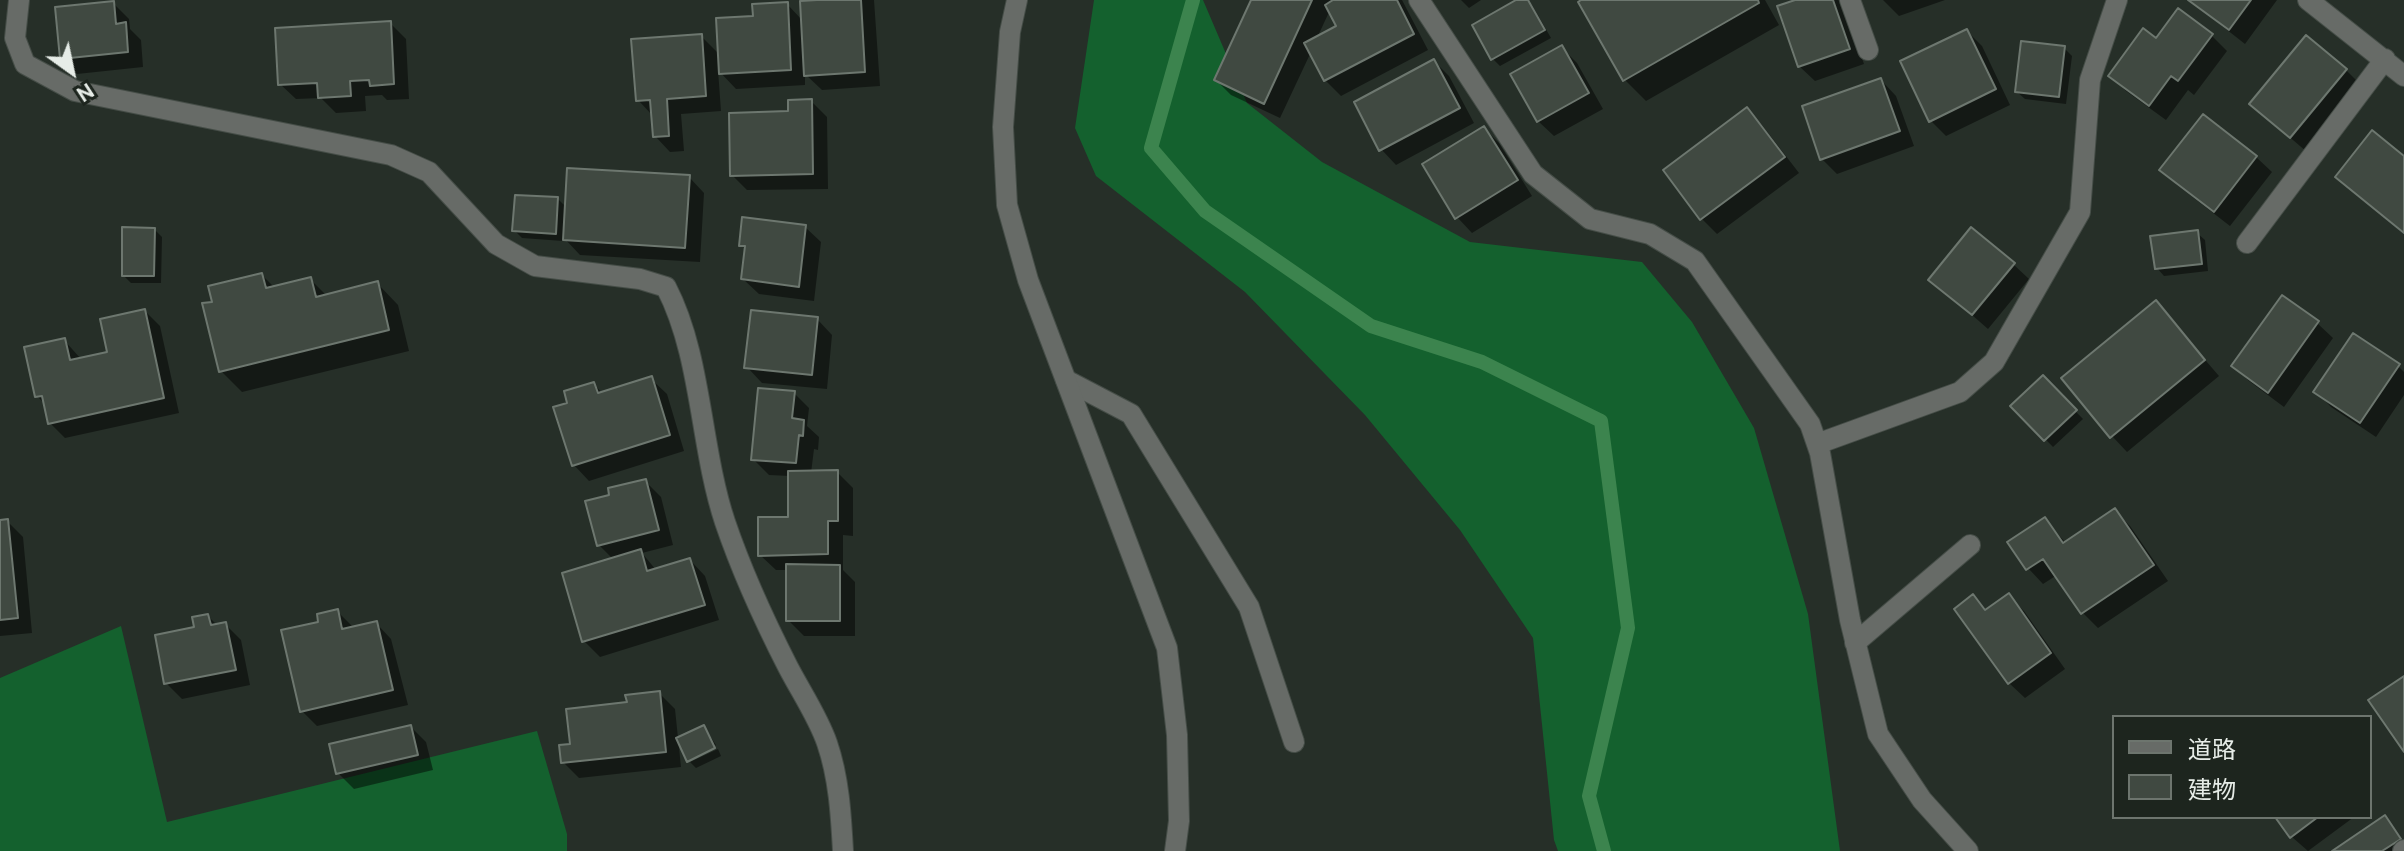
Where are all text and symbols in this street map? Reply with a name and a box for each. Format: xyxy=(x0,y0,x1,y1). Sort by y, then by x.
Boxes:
north arrow xyxy=(32,32,112,112)
text: N xyxy=(71,77,99,108)
legend xyxy=(2112,715,2372,819)
text: 道路 xyxy=(2188,735,2236,764)
text: 建物 xyxy=(2188,775,2236,804)

